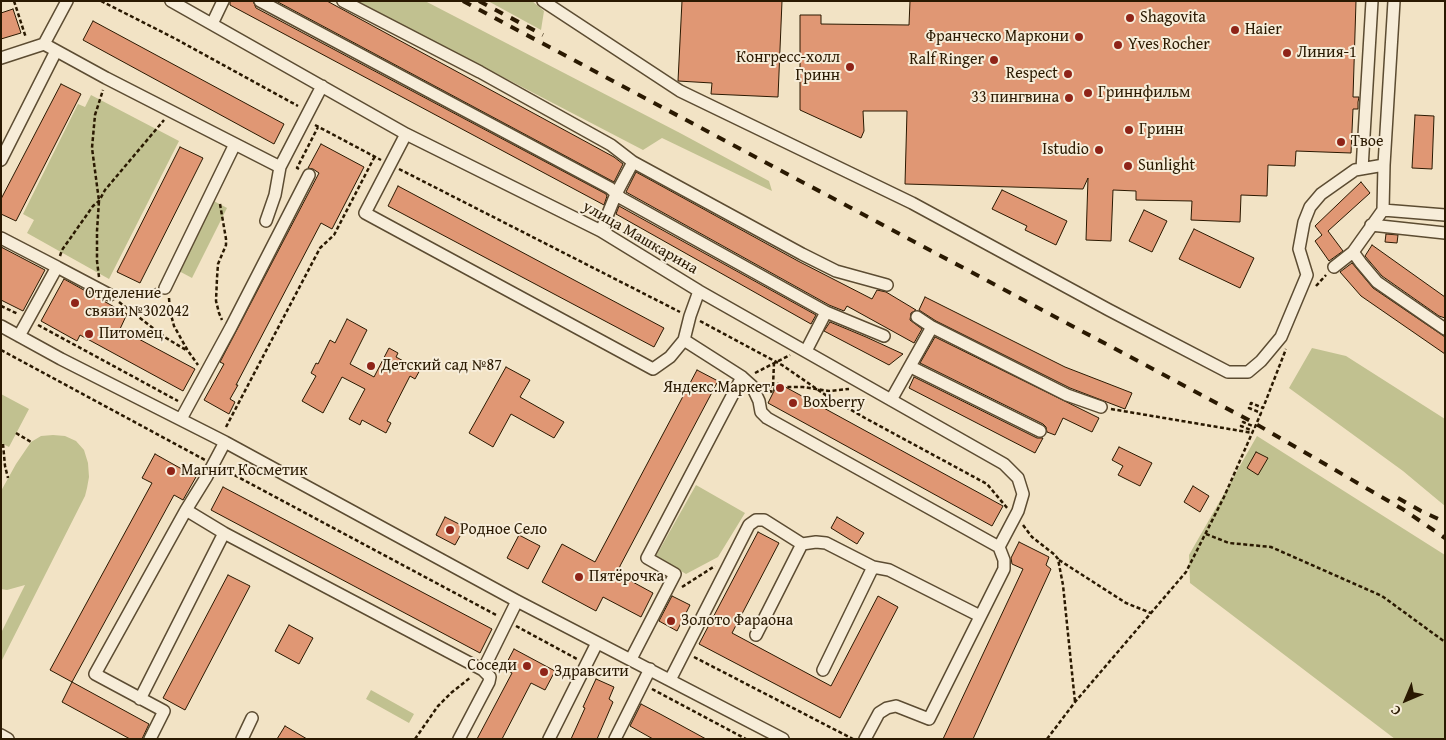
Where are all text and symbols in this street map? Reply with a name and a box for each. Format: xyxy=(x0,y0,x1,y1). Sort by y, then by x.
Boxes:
place label: Shagovita xyxy=(1140,8,1206,28)
marker: Shagovita xyxy=(1124,12,1136,24)
place label: Haier xyxy=(1245,20,1282,40)
marker: Haier xyxy=(1229,24,1241,36)
place label: Франческо Маркони xyxy=(926,27,1069,47)
marker: Франческо Маркони xyxy=(1073,31,1085,43)
place label: Yves Rocher xyxy=(1128,35,1210,55)
marker: Yves Rocher xyxy=(1112,39,1124,51)
place label: Линия-1 xyxy=(1297,43,1357,63)
marker: Линия-1 xyxy=(1281,47,1293,59)
place label: Конгресс-холл Гринн xyxy=(736,48,840,86)
place label: Ralf Ringer xyxy=(909,50,984,70)
marker: Ralf Ringer xyxy=(988,54,1000,66)
marker: Конгресс-холл Гринн xyxy=(844,61,856,73)
place label: Respect xyxy=(1006,64,1058,84)
marker: Respect xyxy=(1062,68,1074,80)
place label: Гриннфильм xyxy=(1098,83,1190,103)
marker: Гриннфильм xyxy=(1082,87,1094,99)
place label: 33 пингвина xyxy=(971,88,1059,108)
marker: 33 пингвина xyxy=(1063,92,1075,104)
place label: Гринн xyxy=(1139,120,1183,140)
marker: Гринн xyxy=(1123,124,1135,136)
place label: Твое xyxy=(1351,132,1383,152)
marker: Твое xyxy=(1335,136,1347,148)
place label: Istudio xyxy=(1042,140,1089,160)
marker: Istudio xyxy=(1093,144,1105,156)
place label: Sunlight xyxy=(1138,156,1195,176)
marker: Sunlight xyxy=(1122,160,1134,172)
street label: улица Машкарина xyxy=(579,197,701,279)
place label: Отделение связи №302042 xyxy=(85,284,189,322)
marker: Отделение связи №302042 xyxy=(69,297,81,309)
place label: Питомец xyxy=(99,324,163,344)
marker: Питомец xyxy=(83,328,95,340)
place label: Детский сад №87 xyxy=(381,356,502,376)
marker: Детский сад №87 xyxy=(365,360,377,372)
place label: Яндекс.Маркет xyxy=(663,378,770,398)
marker: Яндекс.Маркет xyxy=(774,382,786,394)
place label: Boxberry xyxy=(803,393,865,413)
marker: Boxberry xyxy=(787,397,799,409)
place label: Магнит Косметик xyxy=(181,461,308,481)
marker: Магнит Косметик xyxy=(165,465,177,477)
place label: Родное Село xyxy=(460,520,547,540)
marker: Родное Село xyxy=(444,524,456,536)
place label: Пятёрочка xyxy=(589,567,664,587)
marker: Пятёрочка xyxy=(573,571,585,583)
place label: Золото Фараона xyxy=(681,611,793,631)
marker: Золото Фараона xyxy=(665,615,677,627)
place label: Соседи xyxy=(467,656,517,676)
marker: Соседи xyxy=(521,660,533,672)
place label: Здравсити xyxy=(554,662,629,682)
marker: Здравсити xyxy=(538,666,550,678)
north arrow xyxy=(1381,675,1431,725)
text: С xyxy=(1386,701,1405,720)

